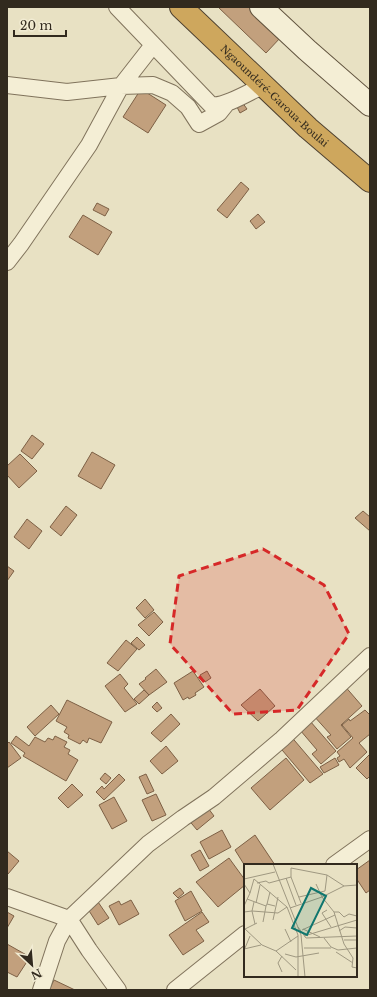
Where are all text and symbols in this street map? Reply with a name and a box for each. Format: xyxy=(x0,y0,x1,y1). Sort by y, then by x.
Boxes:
scale bar xyxy=(14,12,66,38)
text: 20 m xyxy=(20,18,52,33)
street label: Ngaoundéré-Garoua-Boulai xyxy=(218,42,332,150)
inset map xyxy=(244,864,357,977)
north arrow xyxy=(12,945,52,985)
text: N xyxy=(28,965,44,983)

